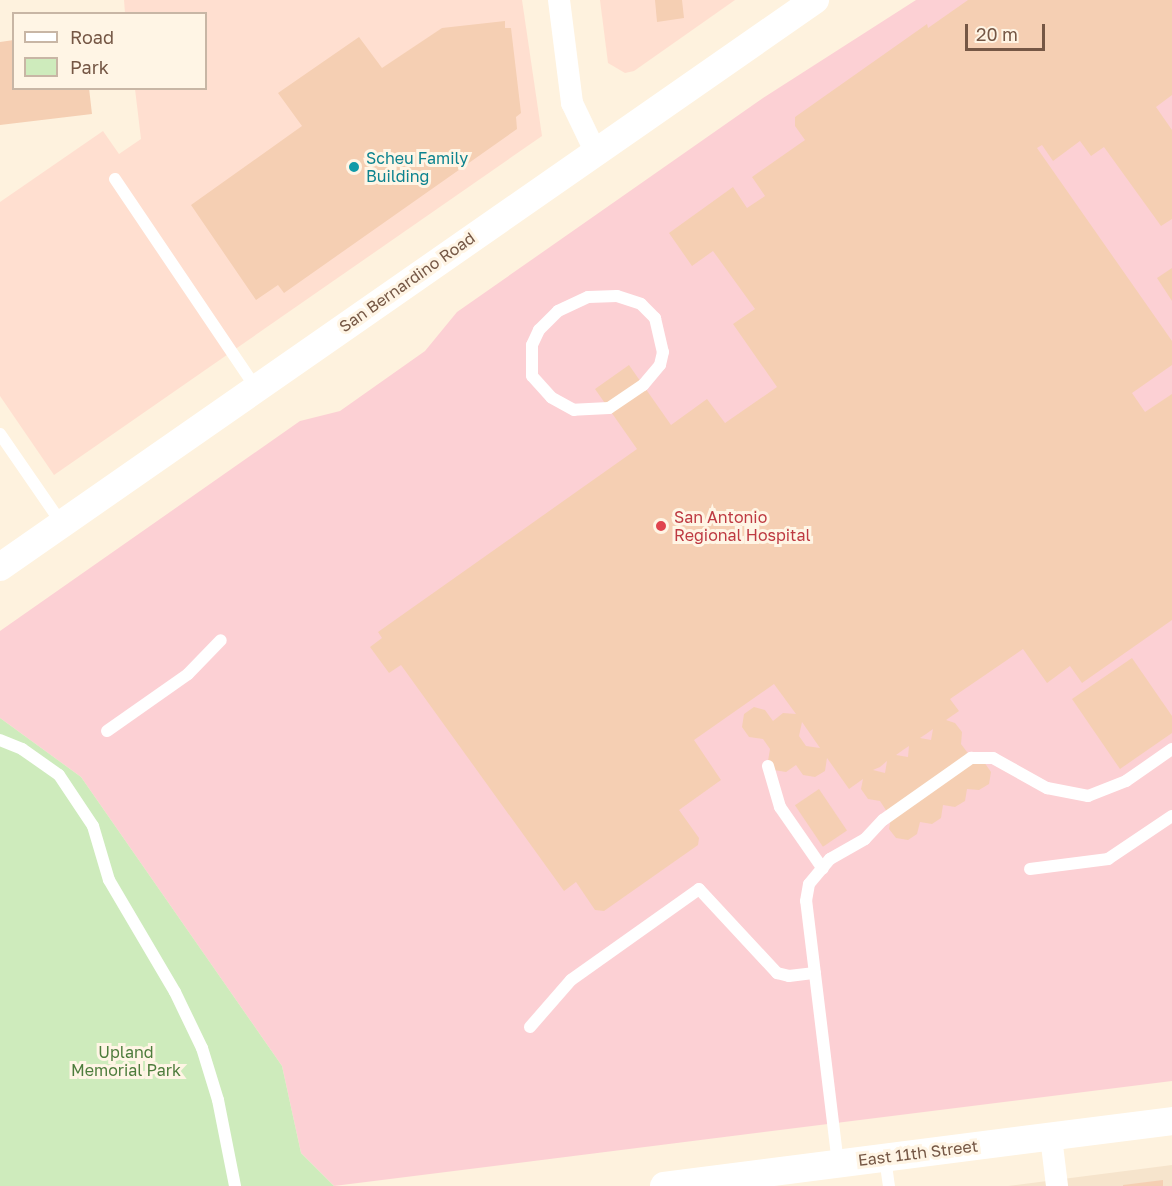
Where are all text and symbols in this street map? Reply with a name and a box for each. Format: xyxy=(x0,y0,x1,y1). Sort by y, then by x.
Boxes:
legend xyxy=(12,12,207,90)
scale bar xyxy=(968,12,1048,50)
text: 20 m xyxy=(976,23,1018,45)
text: Road xyxy=(70,26,114,48)
text: Park xyxy=(70,56,109,78)
place label: Scheu Family Building xyxy=(366,148,468,186)
marker: Scheu Family Building xyxy=(347,160,361,174)
street label: San Bernardino Road xyxy=(336,228,478,336)
place label: San Antonio Regional Hospital xyxy=(674,507,811,545)
marker: San Antonio Regional Hospital xyxy=(652,517,670,535)
park label: Upland Memorial Park xyxy=(71,1042,181,1080)
street label: East 11th Street xyxy=(857,1136,979,1170)

